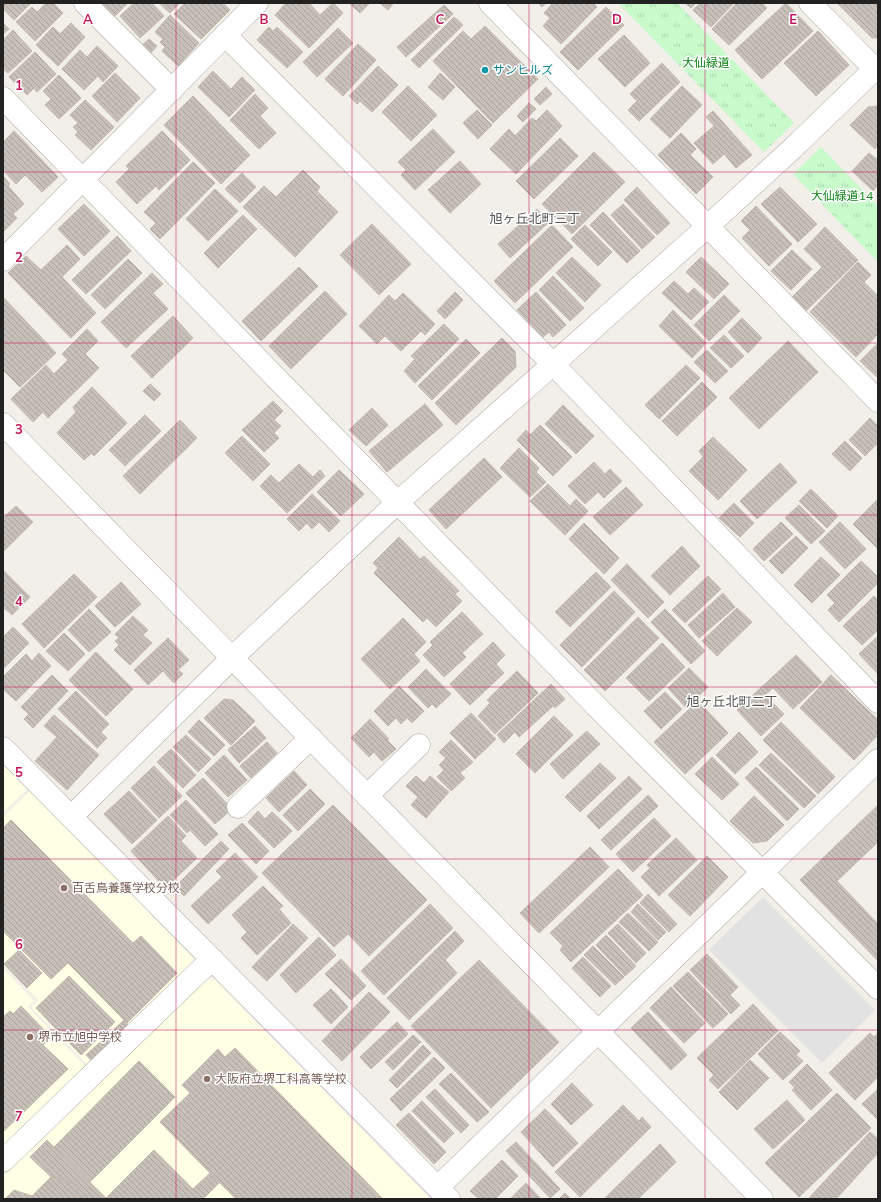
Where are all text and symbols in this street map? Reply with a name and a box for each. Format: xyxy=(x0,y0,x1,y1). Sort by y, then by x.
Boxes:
text: A xyxy=(83,11,93,27)
text: B xyxy=(260,11,269,27)
text: C xyxy=(436,11,445,27)
text: D xyxy=(612,11,622,27)
text: E xyxy=(789,11,797,27)
park label: 大仙緑道 xyxy=(682,55,730,70)
place label: サンヒルズ xyxy=(493,62,553,77)
marker: サンヒルズ xyxy=(480,65,490,75)
text: 1 xyxy=(15,77,23,93)
park label: 大仙緑道14 xyxy=(811,188,873,203)
district label: 旭ヶ丘北町三丁 xyxy=(489,210,581,226)
text: 2 xyxy=(15,249,23,265)
text: 3 xyxy=(15,421,23,437)
text: 4 xyxy=(15,593,23,609)
district label: 旭ヶ丘北町二丁 xyxy=(686,693,778,709)
text: 5 xyxy=(15,764,23,780)
place label: 百舌鳥養護学校分校 xyxy=(72,880,180,895)
marker: 百舌鳥養護学校分校 xyxy=(59,883,69,893)
text: 6 xyxy=(15,936,23,952)
place label: 堺市立旭中学校 xyxy=(38,1029,122,1044)
marker: 堺市立旭中学校 xyxy=(25,1032,35,1042)
place label: 大阪府立堺工科高等学校 xyxy=(215,1071,347,1086)
marker: 大阪府立堺工科高等学校 xyxy=(202,1074,212,1084)
text: 7 xyxy=(15,1108,23,1124)

